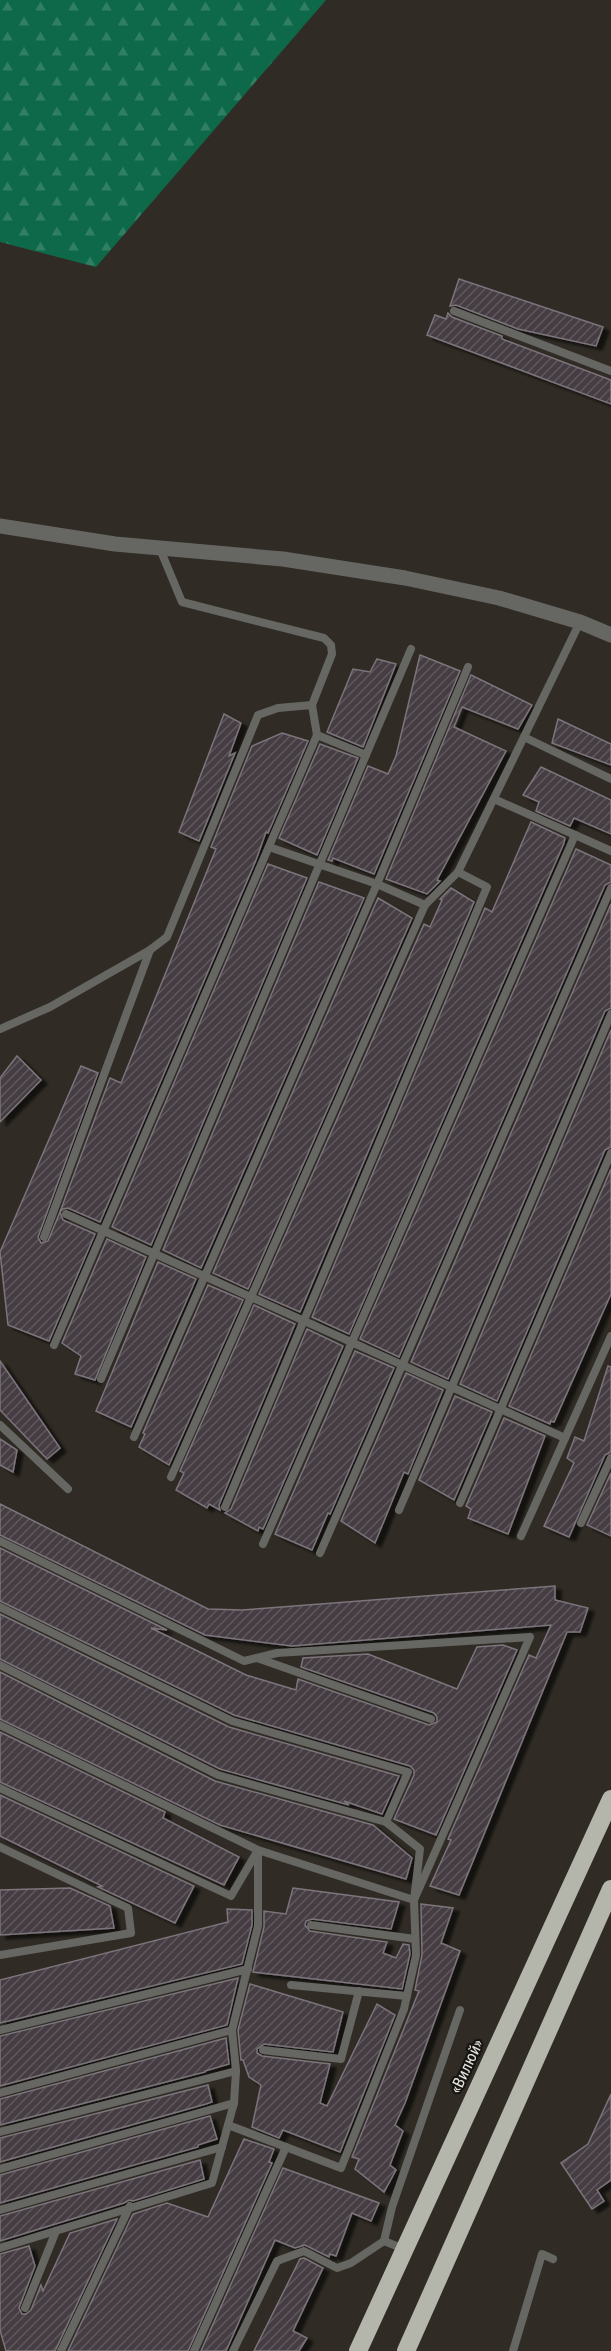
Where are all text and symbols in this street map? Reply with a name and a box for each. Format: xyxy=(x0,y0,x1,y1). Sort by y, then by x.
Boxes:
street label: «Вилюй» xyxy=(446,2036,487,2096)

